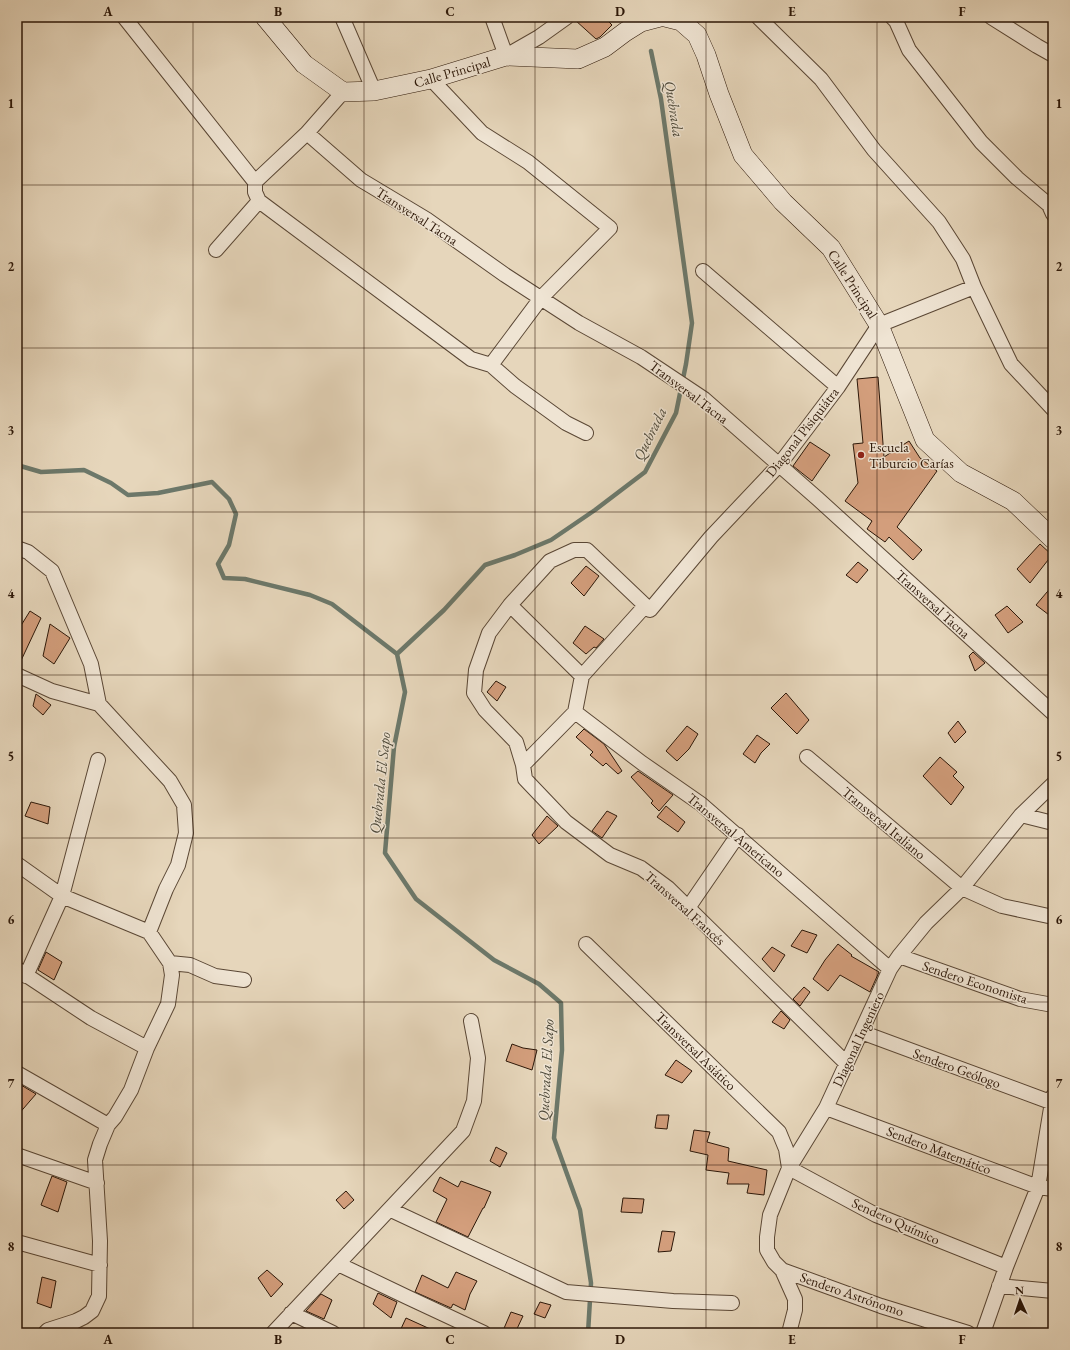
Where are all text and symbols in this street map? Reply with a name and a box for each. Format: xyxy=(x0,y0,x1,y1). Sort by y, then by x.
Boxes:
text: A xyxy=(102,3,113,20)
text: B xyxy=(274,3,282,20)
text: C xyxy=(445,3,455,20)
text: D xyxy=(615,3,625,20)
text: E xyxy=(788,3,796,20)
text: F xyxy=(958,3,966,20)
street label: Calle Principal xyxy=(412,52,493,92)
water label: Quebrada xyxy=(661,79,688,138)
text: 1 xyxy=(8,95,15,112)
text: 1 xyxy=(1056,95,1063,112)
street label: Transversal Tacna xyxy=(373,183,462,249)
street label: Calle Principal xyxy=(824,246,882,322)
text: 2 xyxy=(8,258,15,275)
text: 2 xyxy=(1056,258,1063,275)
street label: Transversal Tacna xyxy=(646,356,732,428)
street label: Diagonal Pisiquiátra xyxy=(761,383,843,481)
water label: Quebrada xyxy=(629,404,671,463)
text: 3 xyxy=(8,422,15,439)
text: 3 xyxy=(1056,422,1063,439)
place label: Escuela Tiburcio Carías xyxy=(869,438,954,472)
marker: Escuela Tiburcio Carías xyxy=(856,450,866,460)
street label: Transversal Tacna xyxy=(892,566,974,643)
text: 4 xyxy=(8,585,15,602)
text: 4 xyxy=(1056,585,1063,602)
water label: Quebrada El Sapo xyxy=(365,731,394,835)
text: 5 xyxy=(8,748,14,765)
text: 5 xyxy=(1056,748,1062,765)
street label: Transversal Italiano xyxy=(838,783,930,863)
street label: Transversal Americano xyxy=(684,789,789,881)
street label: Transversal Francés xyxy=(641,867,729,949)
text: 6 xyxy=(8,911,15,928)
text: 6 xyxy=(1056,911,1063,928)
street label: Sendero Economista xyxy=(920,957,1030,1008)
street label: Diagonal Ingeniero xyxy=(828,988,888,1090)
street label: Transversal Asiático xyxy=(652,1008,740,1094)
water label: Quebrada El Sapo xyxy=(533,1018,558,1122)
street label: Sendero Geólogo xyxy=(911,1044,1003,1092)
text: 7 xyxy=(8,1075,15,1092)
text: 7 xyxy=(1056,1075,1063,1092)
street label: Sendero Matemático xyxy=(884,1122,994,1178)
street label: Sendero Químico xyxy=(849,1194,943,1248)
text: 8 xyxy=(8,1238,15,1255)
text: 8 xyxy=(1056,1238,1063,1255)
street label: Sendero Astrónomo xyxy=(798,1268,906,1320)
north arrow xyxy=(1000,1280,1040,1320)
text: N xyxy=(1015,1283,1024,1297)
text: A xyxy=(102,1331,113,1348)
text: B xyxy=(274,1331,282,1348)
text: C xyxy=(445,1331,455,1348)
text: D xyxy=(615,1331,625,1348)
text: E xyxy=(788,1331,796,1348)
text: F xyxy=(958,1331,966,1348)

